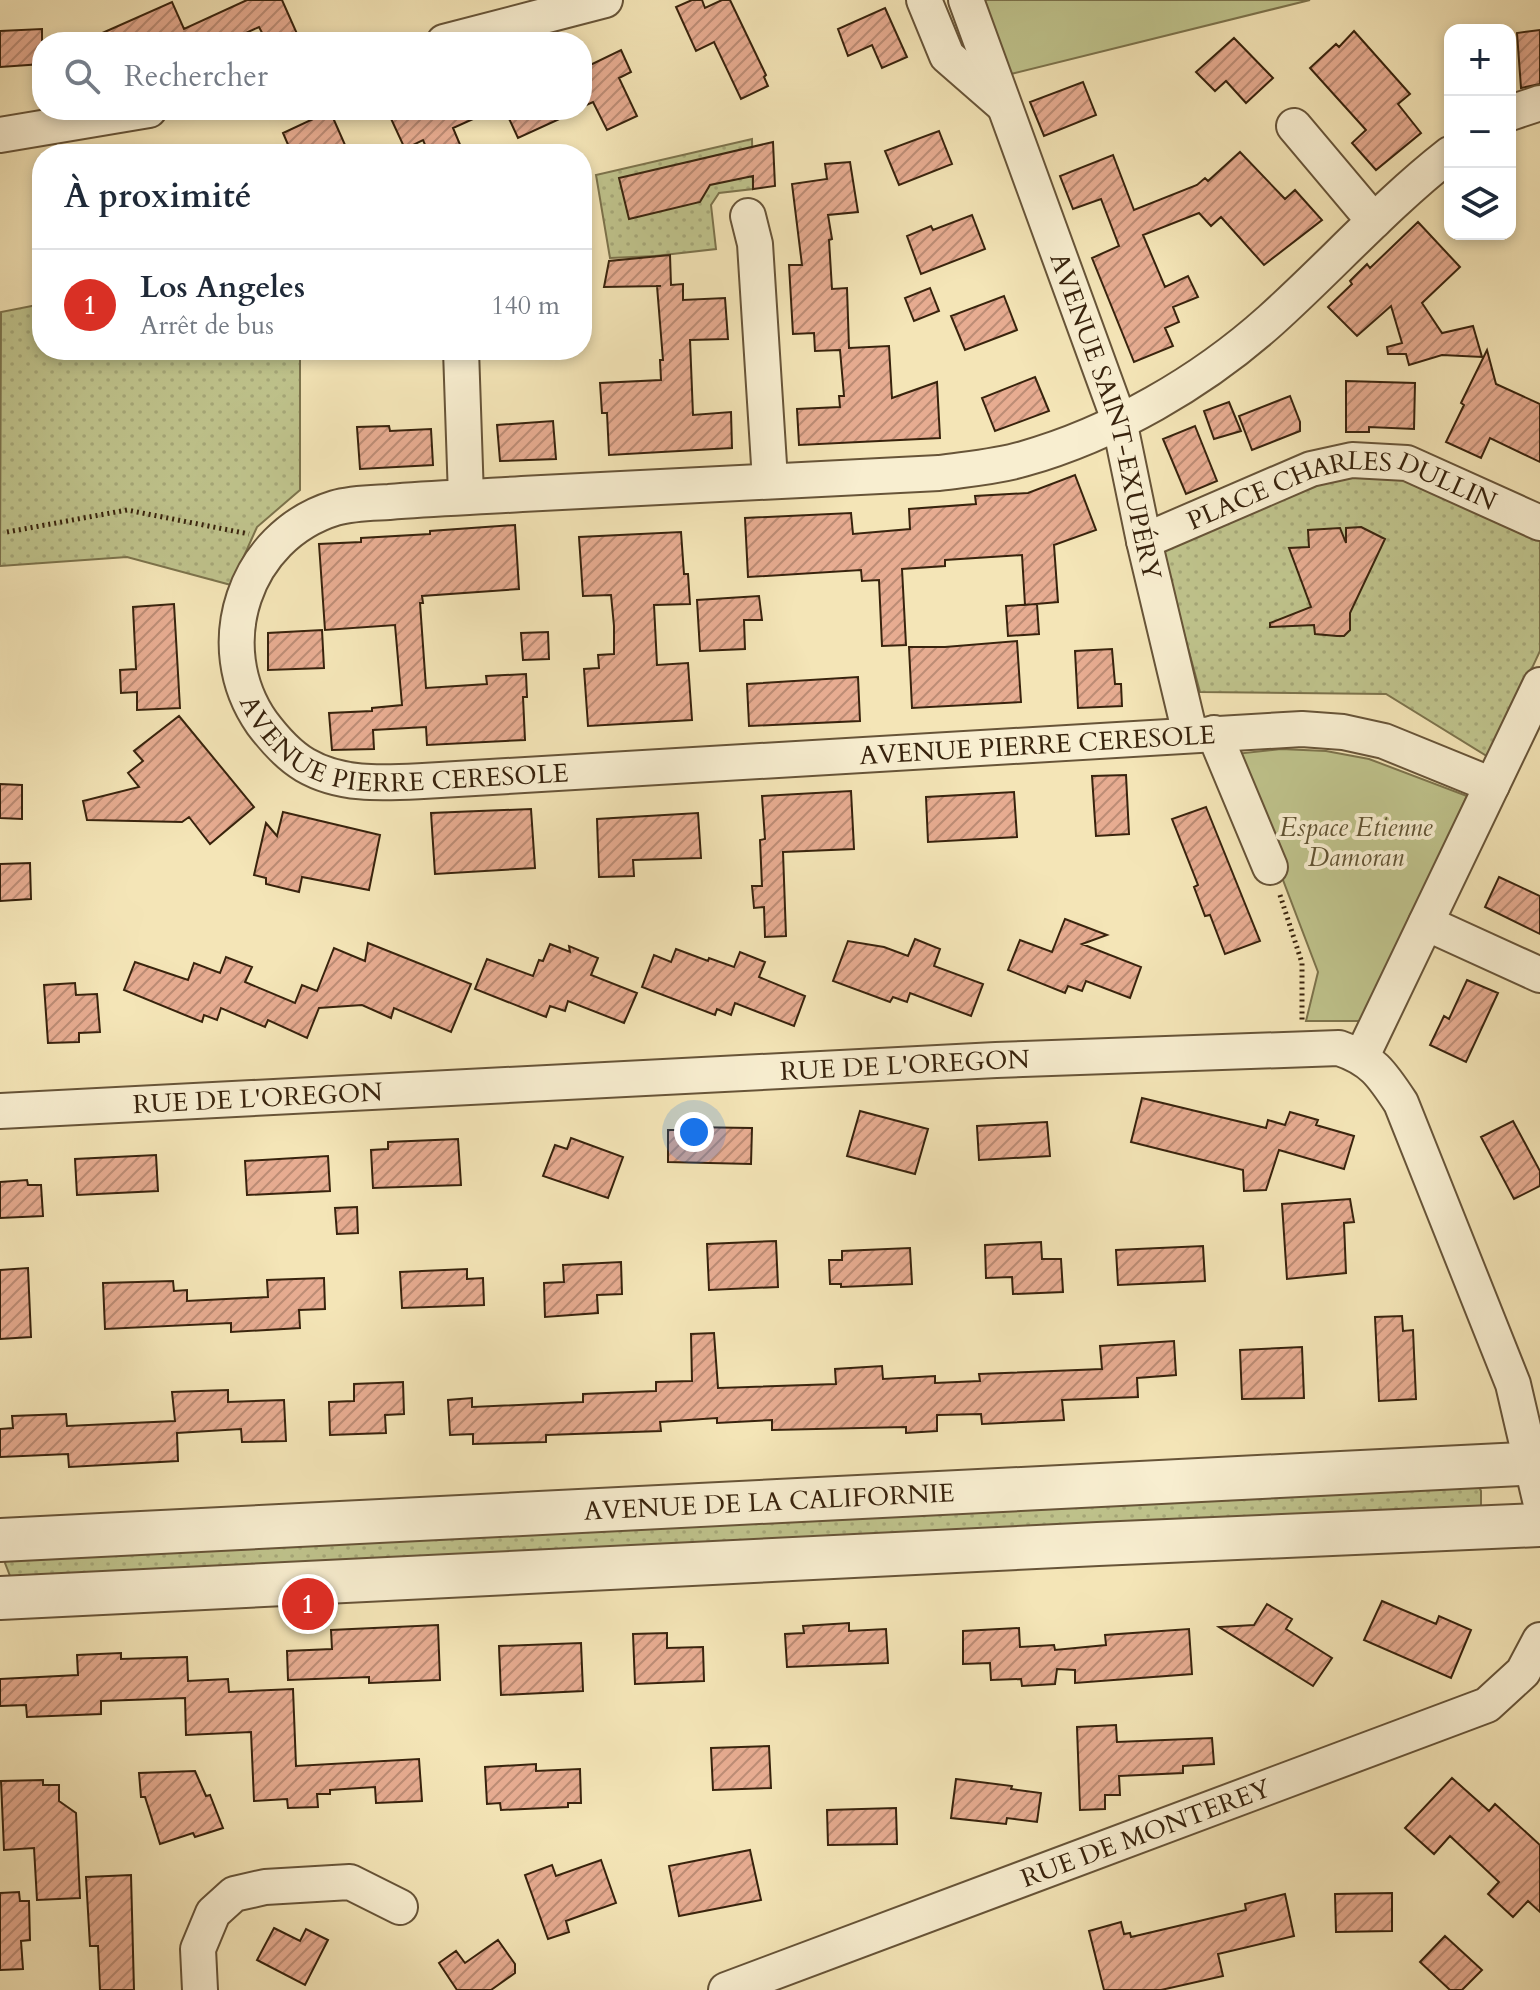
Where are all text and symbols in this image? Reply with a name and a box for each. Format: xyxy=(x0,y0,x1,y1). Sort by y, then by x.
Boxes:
map controls xyxy=(1444,24,1516,240)
button: + xyxy=(1444,24,1516,96)
search box xyxy=(32,32,592,120)
icon: search xyxy=(60,54,104,98)
text: Rechercher xyxy=(124,56,268,97)
button: − xyxy=(1444,96,1516,168)
button: layers xyxy=(1444,168,1516,240)
text: À proximité xyxy=(64,173,251,219)
street label: AVENUE SAINT-EXUPÉRY xyxy=(1042,248,1170,584)
text: Los Angeles xyxy=(140,267,305,308)
text: 1 xyxy=(83,288,97,323)
text: 140 m xyxy=(491,288,560,323)
text: Arrêt de bus xyxy=(140,308,274,343)
text: PLACE CHARLES DULLIN xyxy=(1181,442,1502,538)
street label: PLACE CHARLES DULLIN xyxy=(1178,494,1506,542)
street label: AVENUE PIERRE CERESOLE xyxy=(232,689,569,800)
street label: AVENUE PIERRE CERESOLE xyxy=(858,717,1216,773)
park label: Espace Etienne Damoran xyxy=(1280,810,1433,875)
street label: RUE DE L'OREGON xyxy=(779,1041,1030,1089)
street label: RUE DE L'OREGON xyxy=(132,1074,383,1122)
your location xyxy=(674,1112,714,1152)
street label: AVENUE DE LA CALIFORNIE xyxy=(583,1475,955,1528)
pin: 1 xyxy=(282,1574,334,1634)
street label: RUE DE MONTEREY xyxy=(1016,1770,1276,1896)

